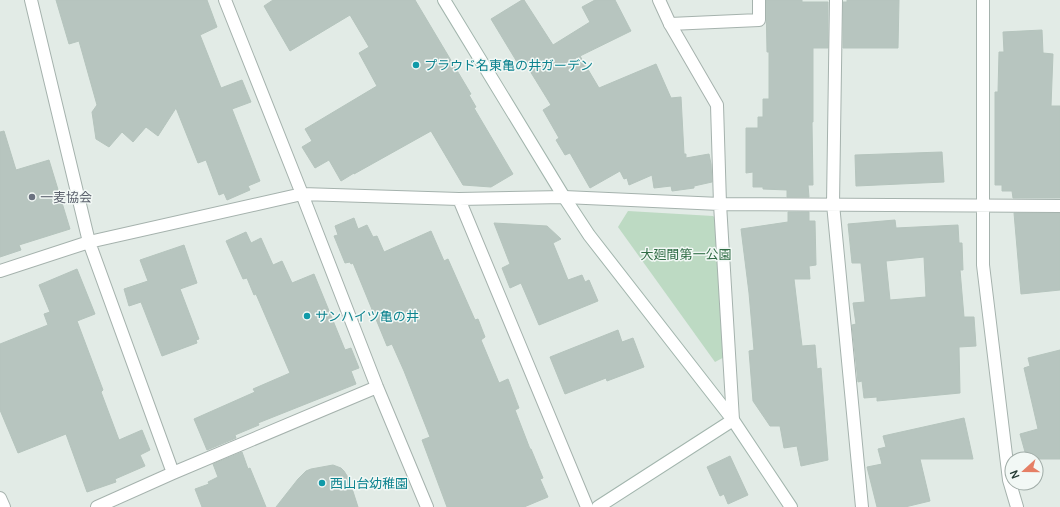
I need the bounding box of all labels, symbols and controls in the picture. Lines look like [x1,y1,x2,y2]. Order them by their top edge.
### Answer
place label: プラウド名東亀の井ガーデン [424,56,593,74]
marker: プラウド名東亀の井ガーデン [411,60,421,70]
place label: 一麦協会 [40,188,92,206]
marker: 一麦協会 [27,192,37,202]
park label: 大廻間第一公園 [640,245,732,263]
place label: サンハイツ亀の井 [315,307,419,325]
marker: サンハイツ亀の井 [302,311,312,321]
north arrow [1004,451,1044,491]
text: N [1006,468,1023,481]
place label: 西山台幼稚園 [330,474,408,492]
marker: 西山台幼稚園 [317,478,327,488]

